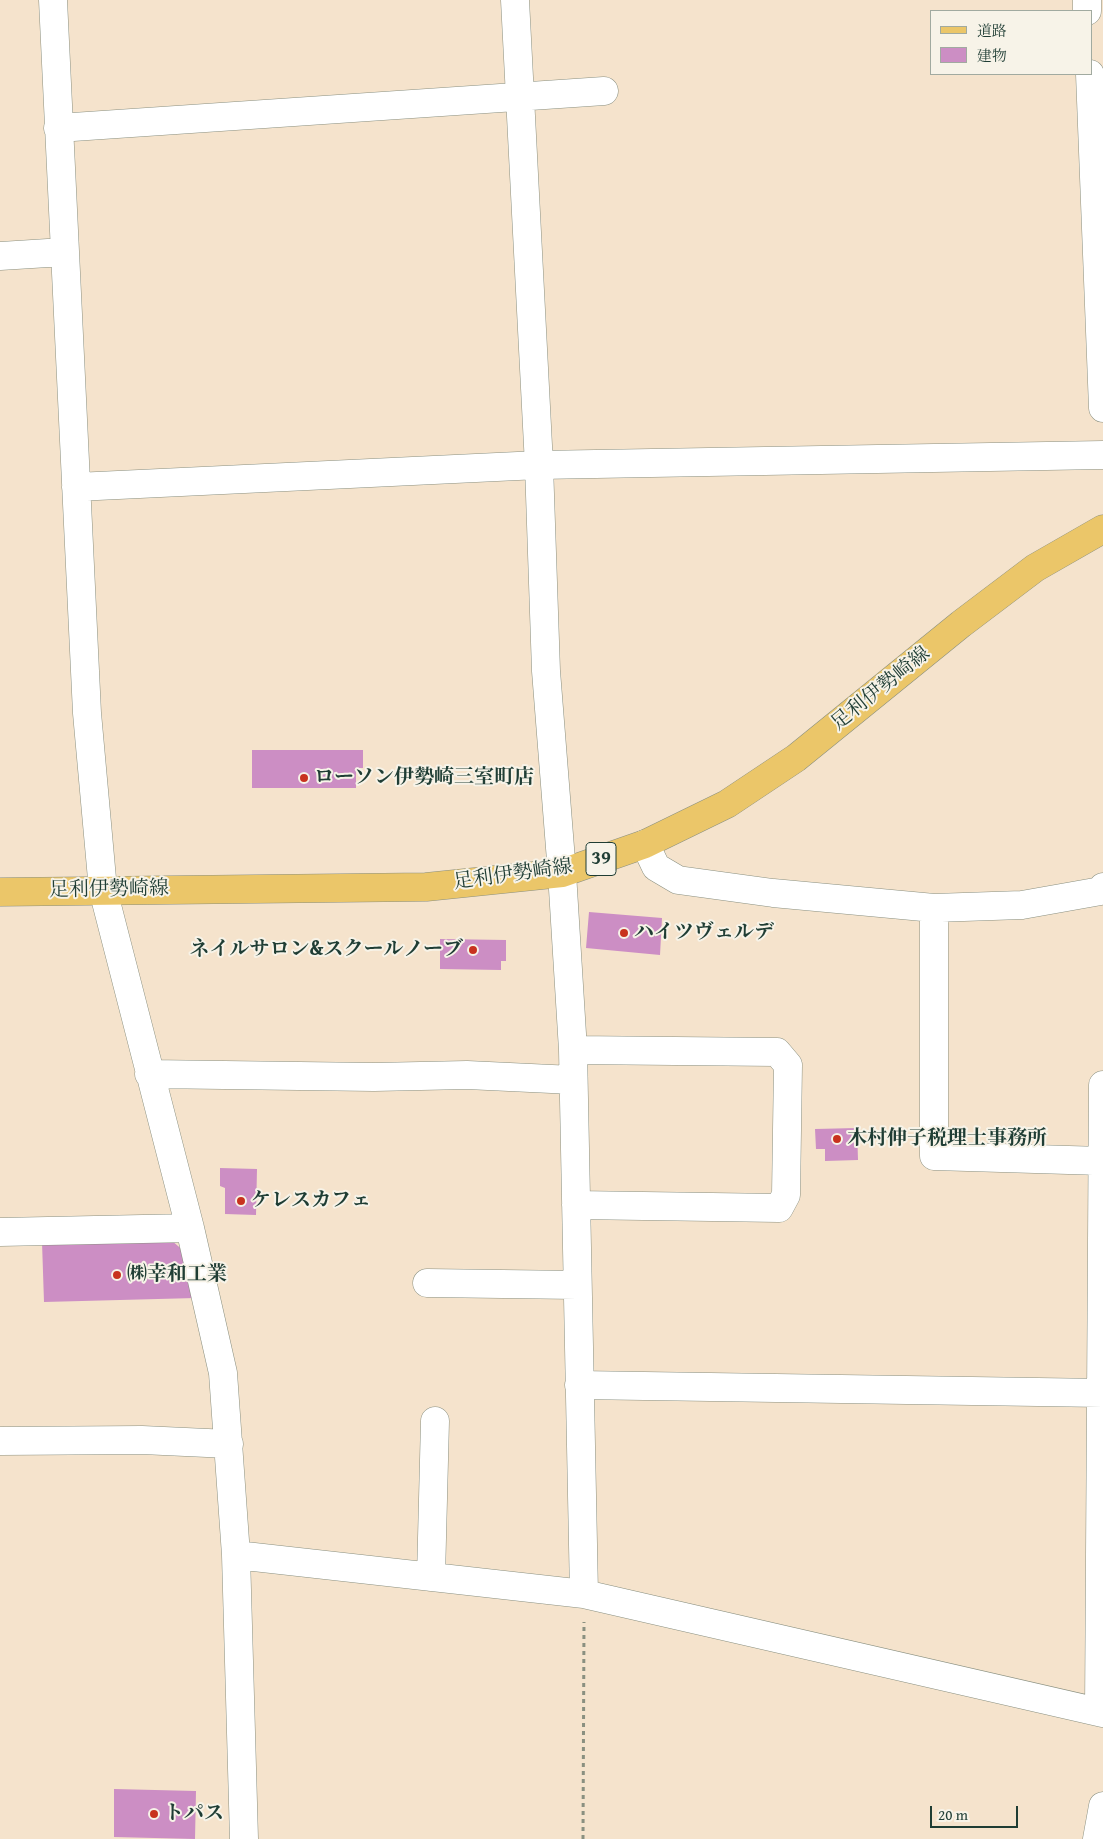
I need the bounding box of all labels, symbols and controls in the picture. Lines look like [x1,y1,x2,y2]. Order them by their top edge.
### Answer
legend [930,10,1093,75]
text: 道路 [977,20,1007,41]
text: 建物 [977,45,1007,66]
street label: 足利伊勢崎線 [827,642,935,736]
place label: ローソン伊勢崎三室町店 [314,766,534,790]
marker: ローソン伊勢崎三室町店 [298,772,310,784]
road number: 39 [586,842,616,876]
street label: 足利伊勢崎線 [452,855,574,895]
street label: 足利伊勢崎線 [49,877,169,903]
place label: ハイツヴェルデ [634,921,774,945]
marker: ハイツヴェルデ [618,927,630,939]
place label: ネイルサロン&スクールノーブ [190,938,463,962]
marker: ネイルサロン&スクールノーブ [467,944,479,956]
place label: 木村伸子税理士事務所 [847,1127,1047,1151]
marker: 木村伸子税理士事務所 [831,1133,843,1145]
place label: ケレスカフェ [251,1189,371,1213]
marker: ケレスカフェ [235,1195,247,1207]
place label: ㈱幸和工業 [127,1263,227,1287]
marker: ㈱幸和工業 [111,1269,123,1281]
scale bar [933,1796,1020,1828]
place label: トパス [164,1802,224,1826]
text: 20 m [938,1804,968,1825]
marker: トパス [148,1808,160,1820]

